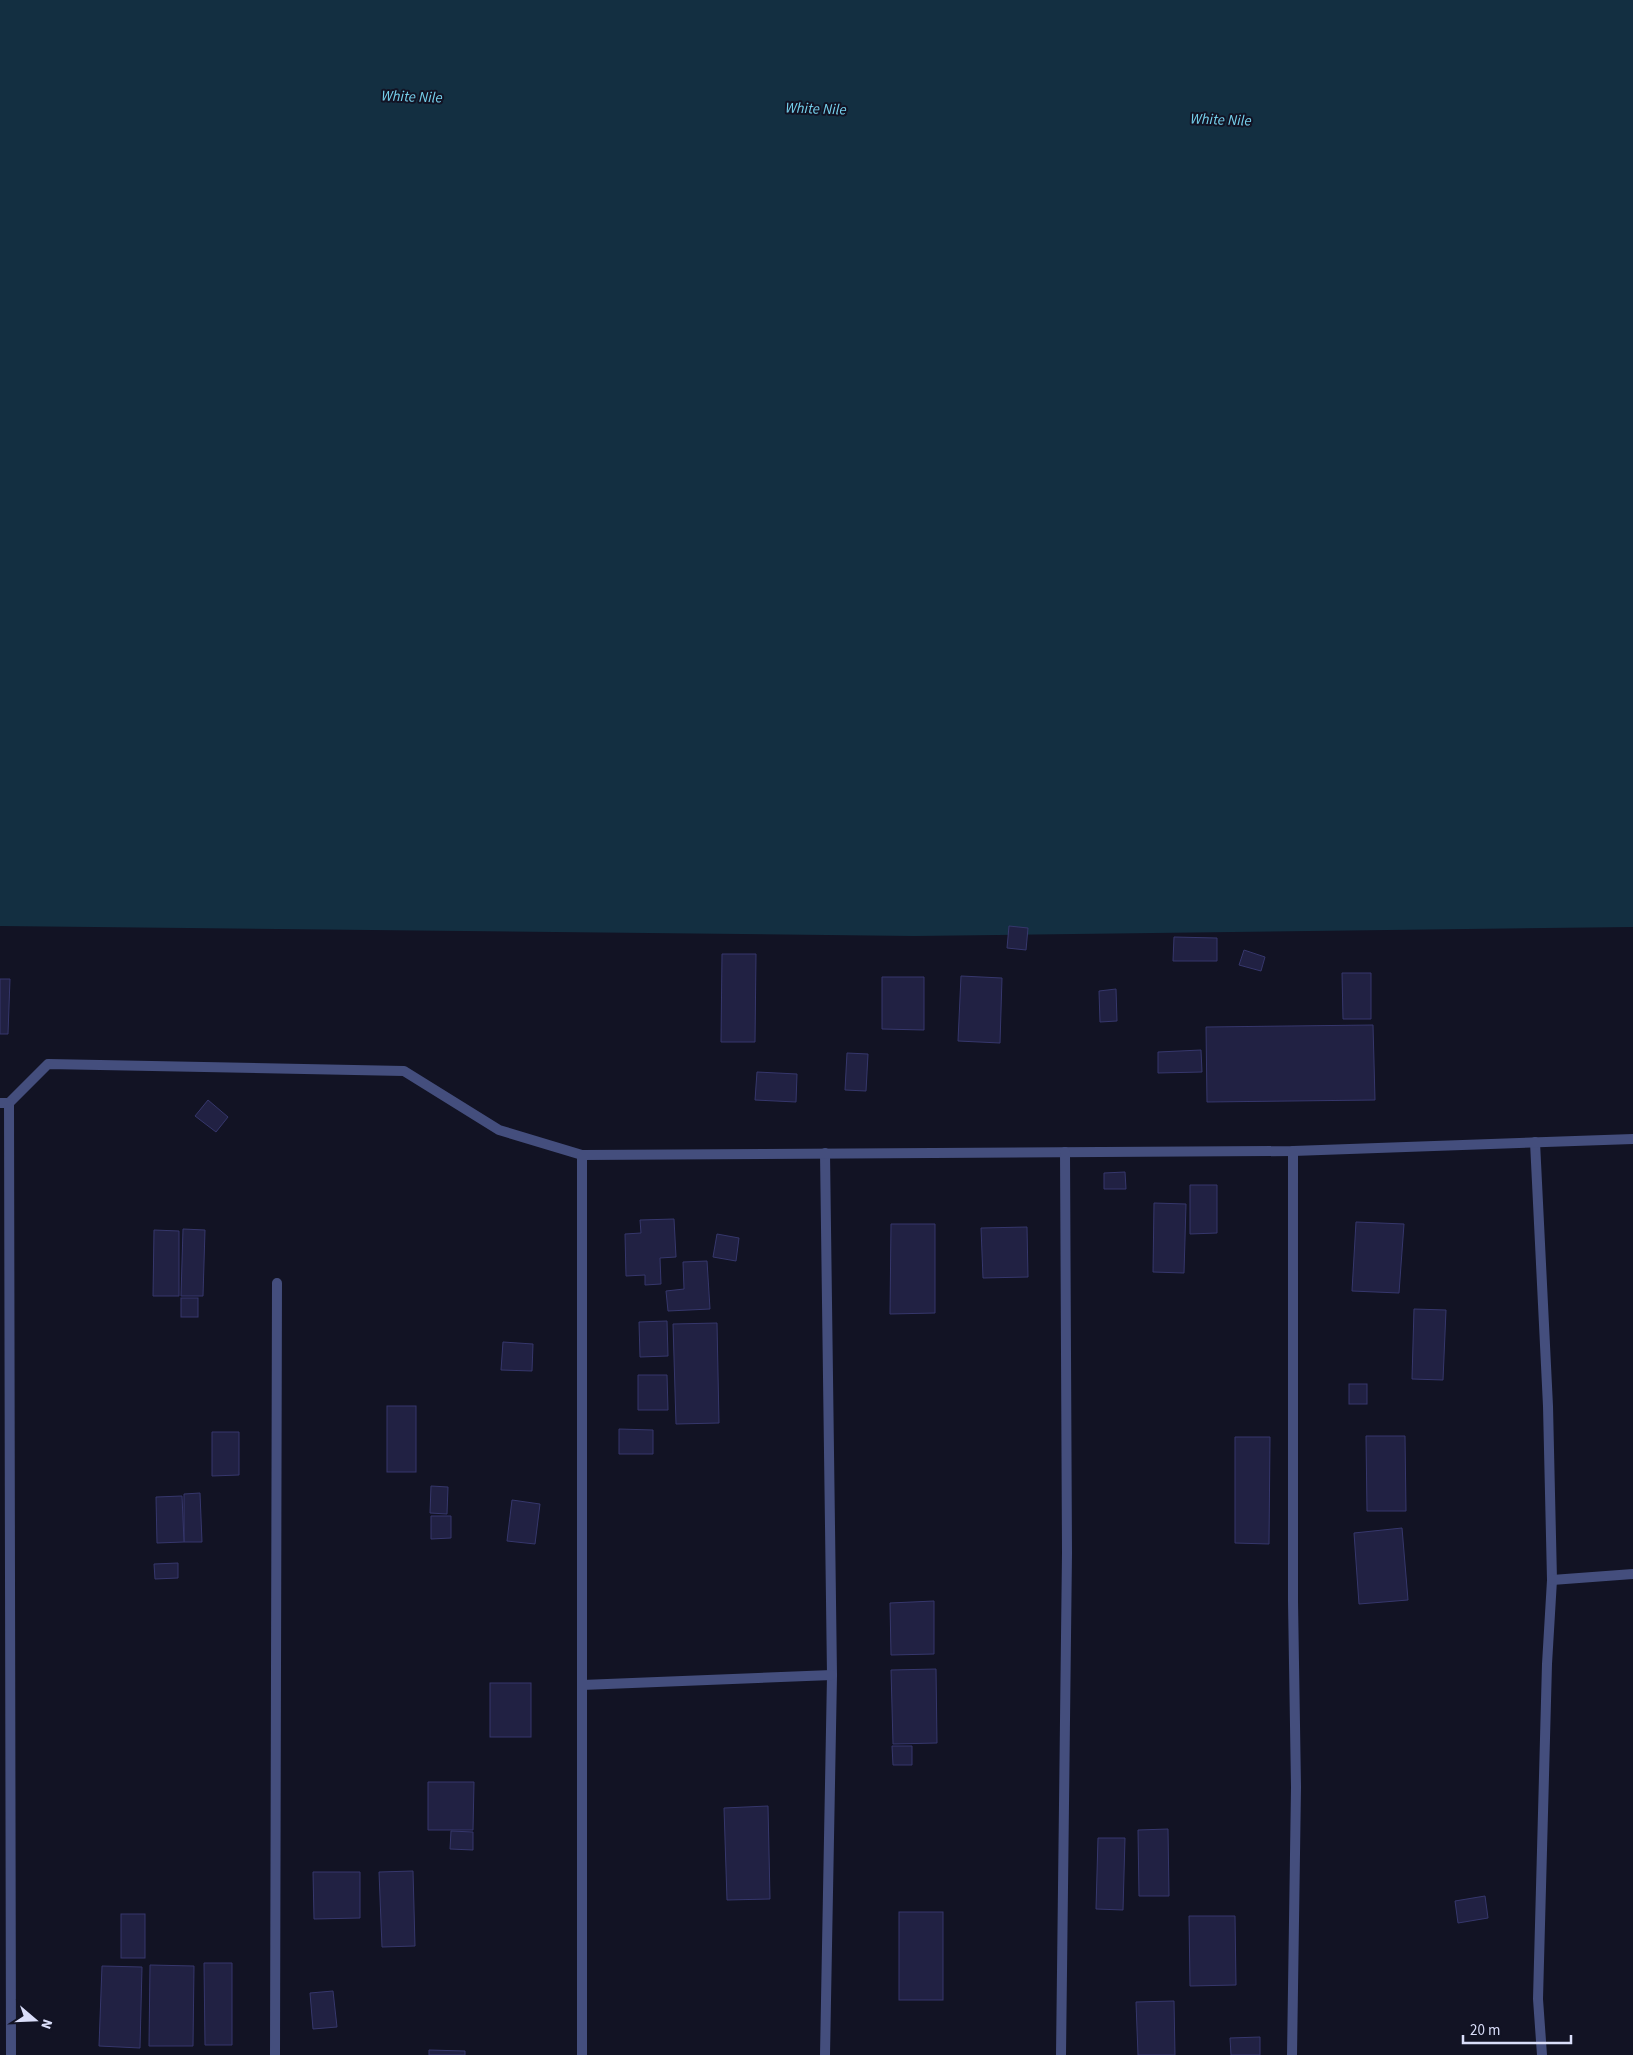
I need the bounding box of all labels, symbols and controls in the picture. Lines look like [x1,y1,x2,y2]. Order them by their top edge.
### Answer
water label: White Nile [381,85,443,109]
water label: White Nile [785,97,847,121]
water label: White Nile [1190,108,1252,132]
north arrow [10,1995,60,2045]
scale bar [1463,2012,1570,2044]
text: N [35,2016,57,2032]
text: 20 m [1470,2020,1500,2041]

